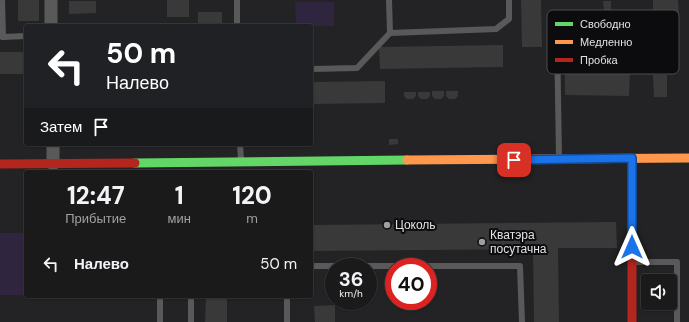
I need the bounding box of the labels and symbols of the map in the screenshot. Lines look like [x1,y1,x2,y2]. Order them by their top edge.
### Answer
legend [547,10,679,74]
text: Свободно [580,17,631,31]
text: Медленно [580,35,632,49]
text: Пробка [580,53,618,67]
pin [497,143,531,177]
place label: Цоколь [395,217,436,233]
marker: Цоколь [382,220,392,230]
position arrow [611,226,653,268]
place label: Кватэра посутачна [490,227,547,257]
marker: Кватэра посутачна [477,237,487,247]
speed limit sign: 40 [385,258,437,310]

